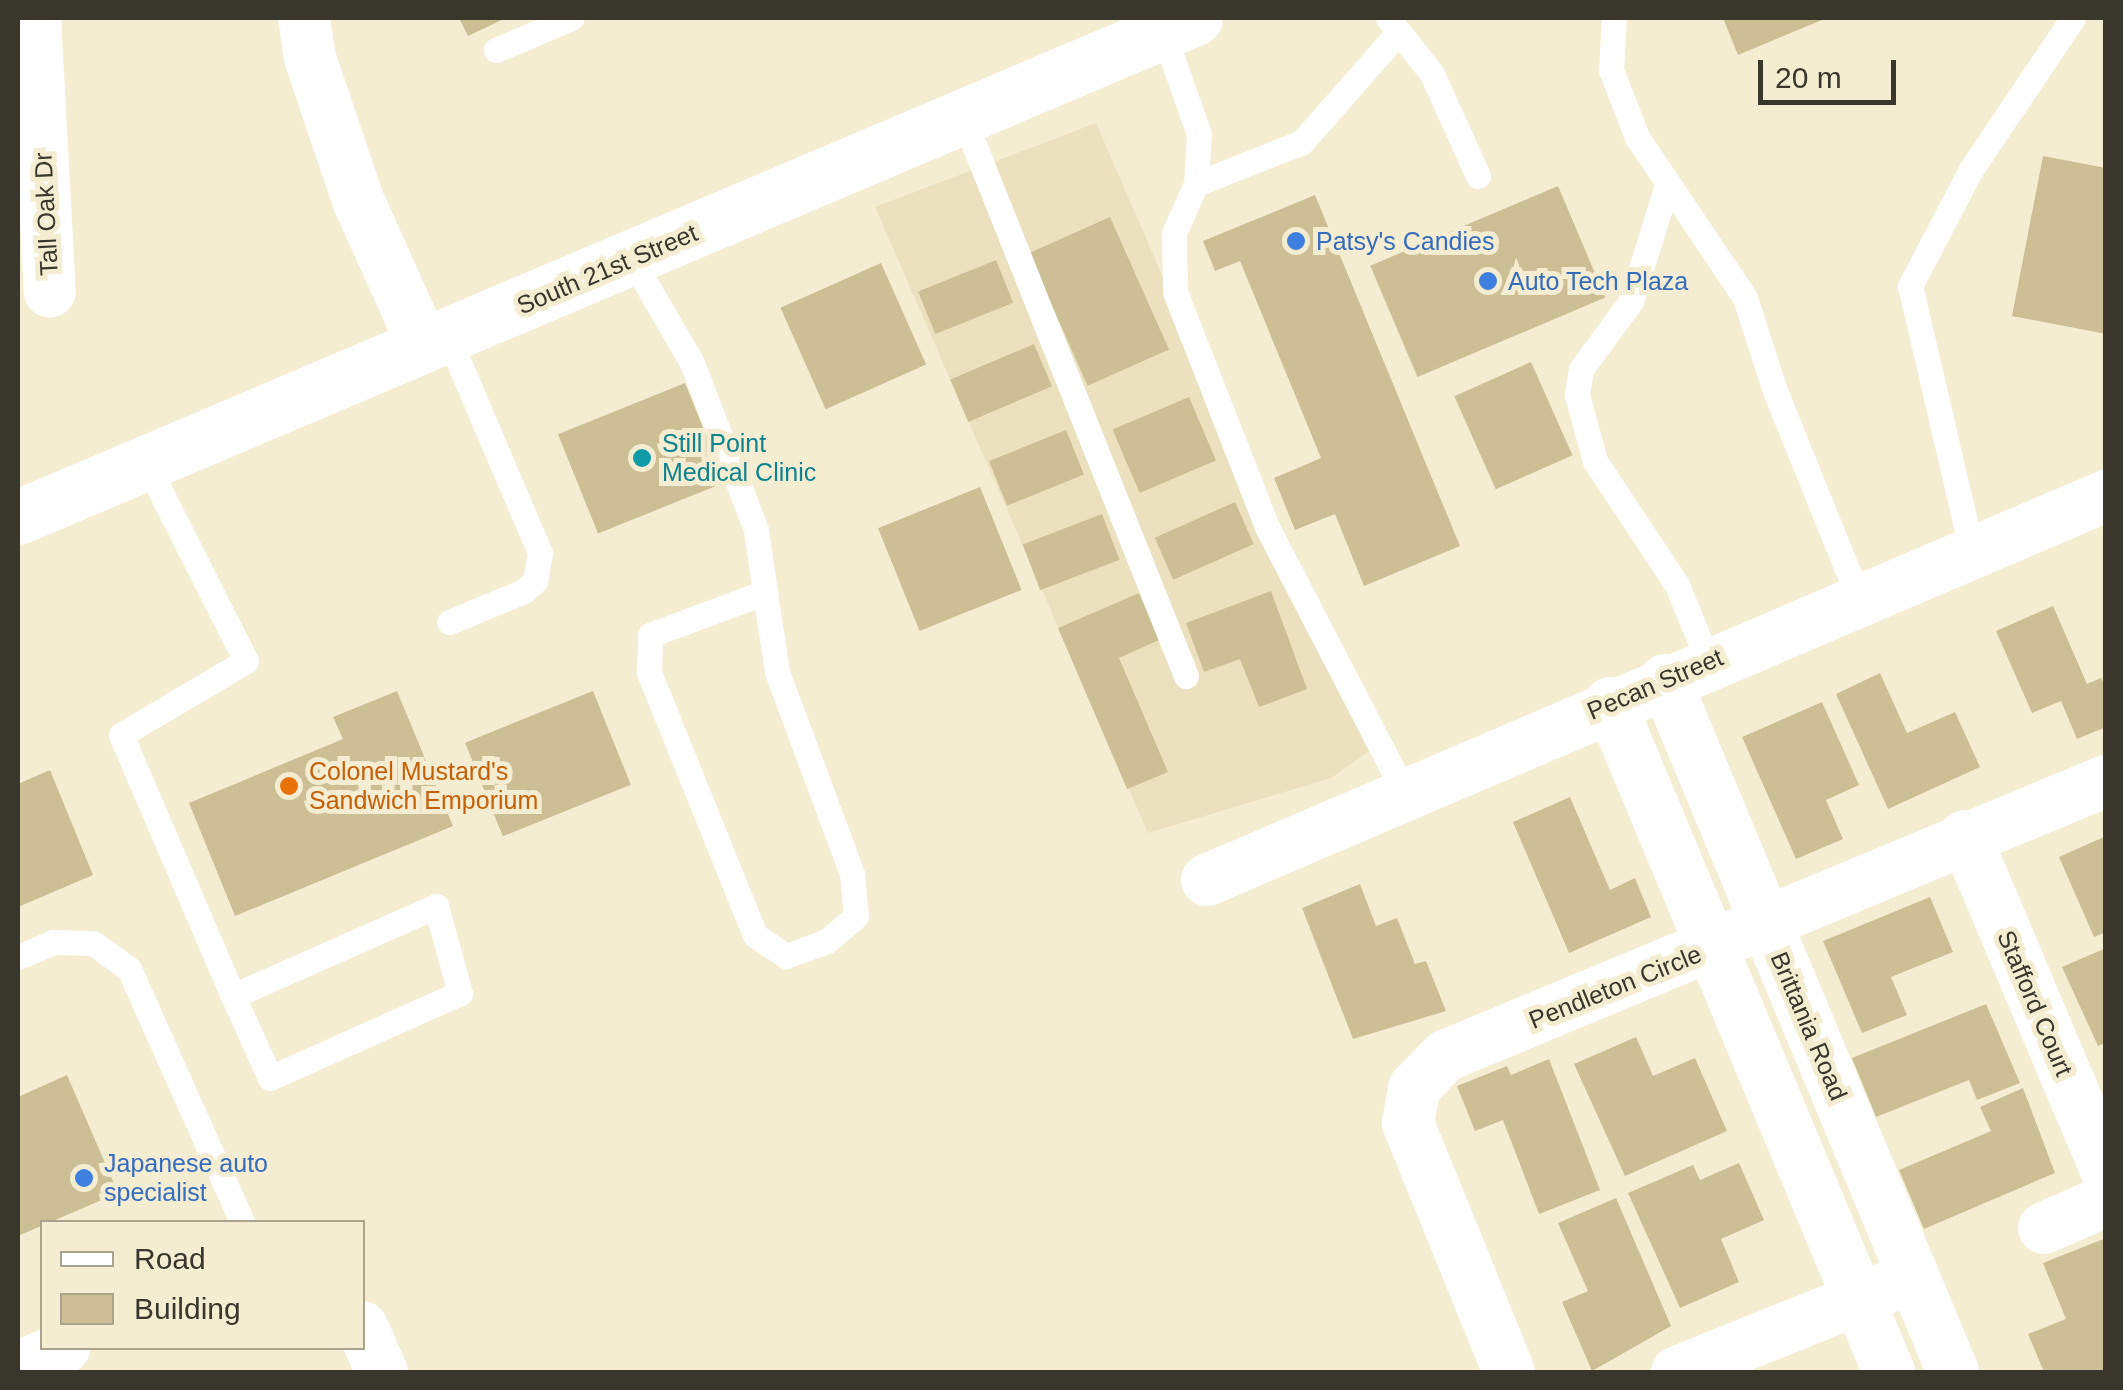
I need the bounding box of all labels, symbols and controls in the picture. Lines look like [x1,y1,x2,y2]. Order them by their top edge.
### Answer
scale bar [1763,40,1900,102]
text: 20 m [1775,61,1842,94]
street label: Tall Oak Dr [28,151,64,277]
street label: South 21st Street [512,217,702,321]
place label: Patsy's Candies [1316,226,1494,256]
marker: Patsy's Candies [1285,230,1307,252]
place label: Auto Tech Plaza [1508,266,1689,296]
marker: Auto Tech Plaza [1477,270,1499,292]
place label: Still Point Medical Clinic [662,429,816,488]
marker: Still Point Medical Clinic [631,447,653,469]
street label: Pecan Street [1583,642,1727,726]
place label: Colonel Mustard's Sandwich Emporium [309,757,538,816]
marker: Colonel Mustard's Sandwich Emporium [278,775,300,797]
street label: Stafford Court [1991,926,2079,1080]
street label: Pendleton Circle [1524,939,1706,1035]
street label: Brittania Road [1764,947,1854,1105]
place label: Japanese auto specialist [104,1149,268,1208]
marker: Japanese auto specialist [73,1167,95,1189]
legend [40,1220,365,1350]
text: Road [134,1242,206,1275]
text: Building [134,1292,241,1325]

